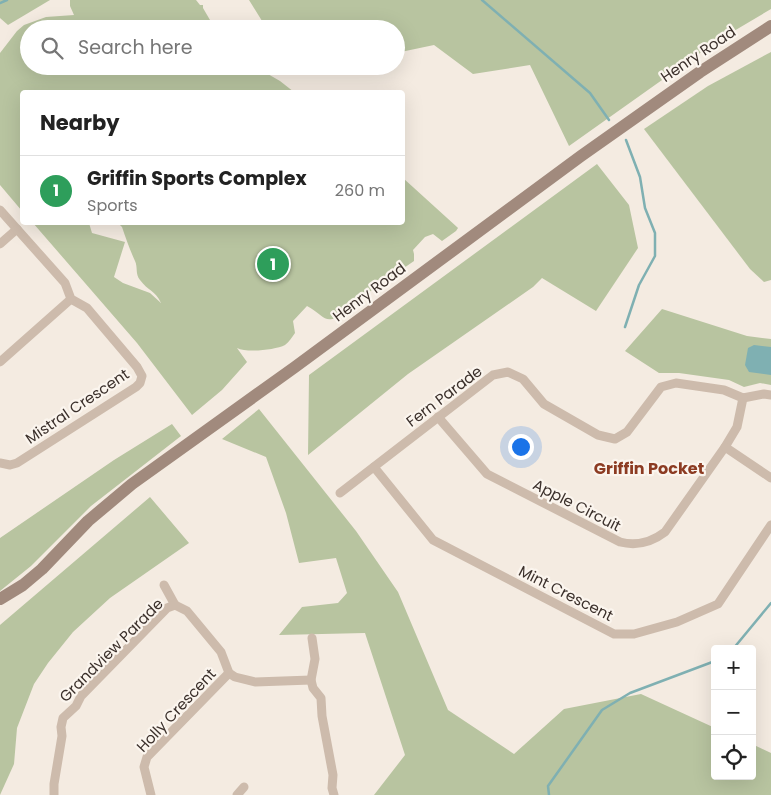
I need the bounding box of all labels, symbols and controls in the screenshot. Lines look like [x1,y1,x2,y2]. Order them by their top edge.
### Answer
search box [20,20,405,75]
street label: Henry Road [656,21,740,87]
icon: search [38,34,66,62]
text: Search here [78,34,192,61]
text: Nearby [40,108,120,137]
text: Griffin Sports Complex [87,165,307,192]
text: 1 [53,179,59,202]
text: 260 m [335,179,385,202]
text: Sports [87,194,138,217]
pin: 1 [257,245,289,283]
street label: Henry Road [328,258,410,326]
street label: Fern Parade [402,361,486,431]
street label: Mistral Crescent [21,363,133,449]
your location [508,434,534,460]
district label: Griffin Pocket [594,457,704,480]
street label: Apple Circuit [529,474,625,536]
street label: Mint Crescent [515,560,617,626]
street label: Grandview Parade [54,593,168,707]
map controls [711,645,756,780]
button: + [711,645,756,690]
street label: Holly Crescent [132,663,220,757]
button: − [711,690,756,735]
button: locate [711,735,756,780]

